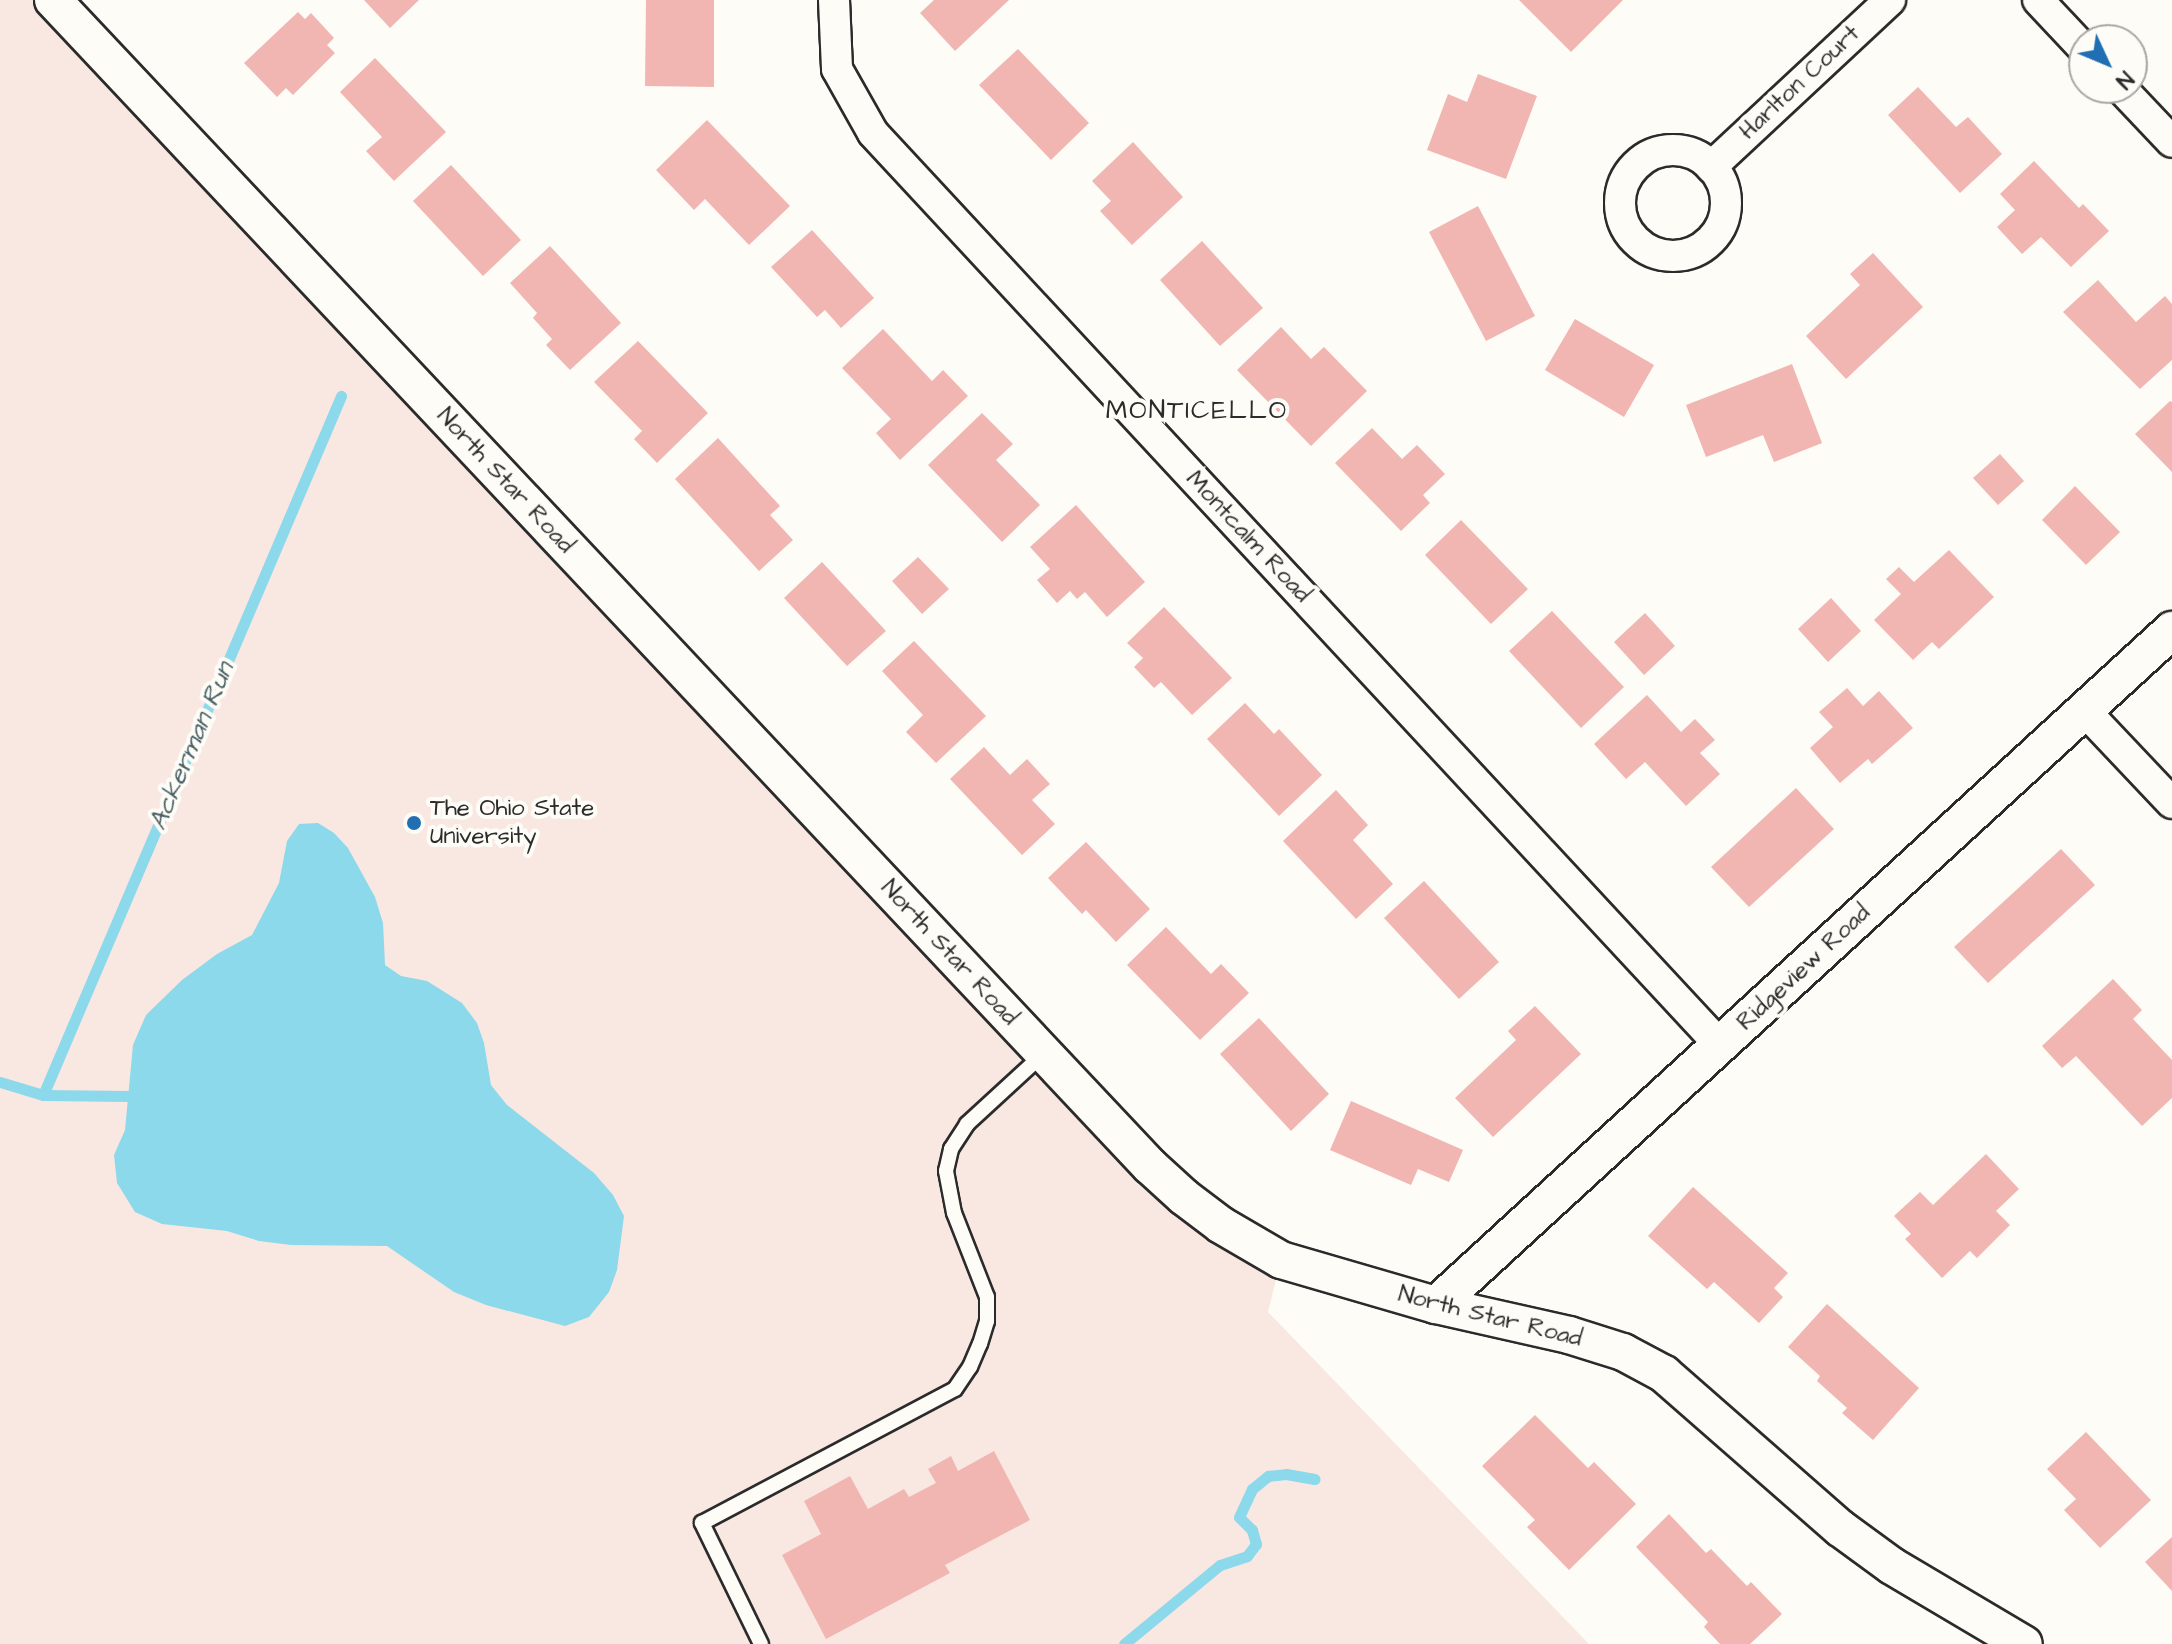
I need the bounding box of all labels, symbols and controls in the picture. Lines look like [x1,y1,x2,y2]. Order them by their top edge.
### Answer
street label: Harlton Court [1734,20,1866,146]
north arrow [2068,24,2148,104]
text: N [2108,64,2140,95]
district label: MONTICELLO [1106,395,1288,427]
street label: North Star Road [430,402,580,560]
street label: Montcalm Road [1180,465,1316,609]
water label: Ackerman Run [143,657,241,835]
place label: The Ohio State University [430,795,594,851]
marker: The Ohio State University [405,814,423,832]
street label: North Star Road [874,874,1024,1032]
street label: Ridgeview Road [1731,899,1877,1037]
street label: North Star Road [1395,1280,1585,1354]

